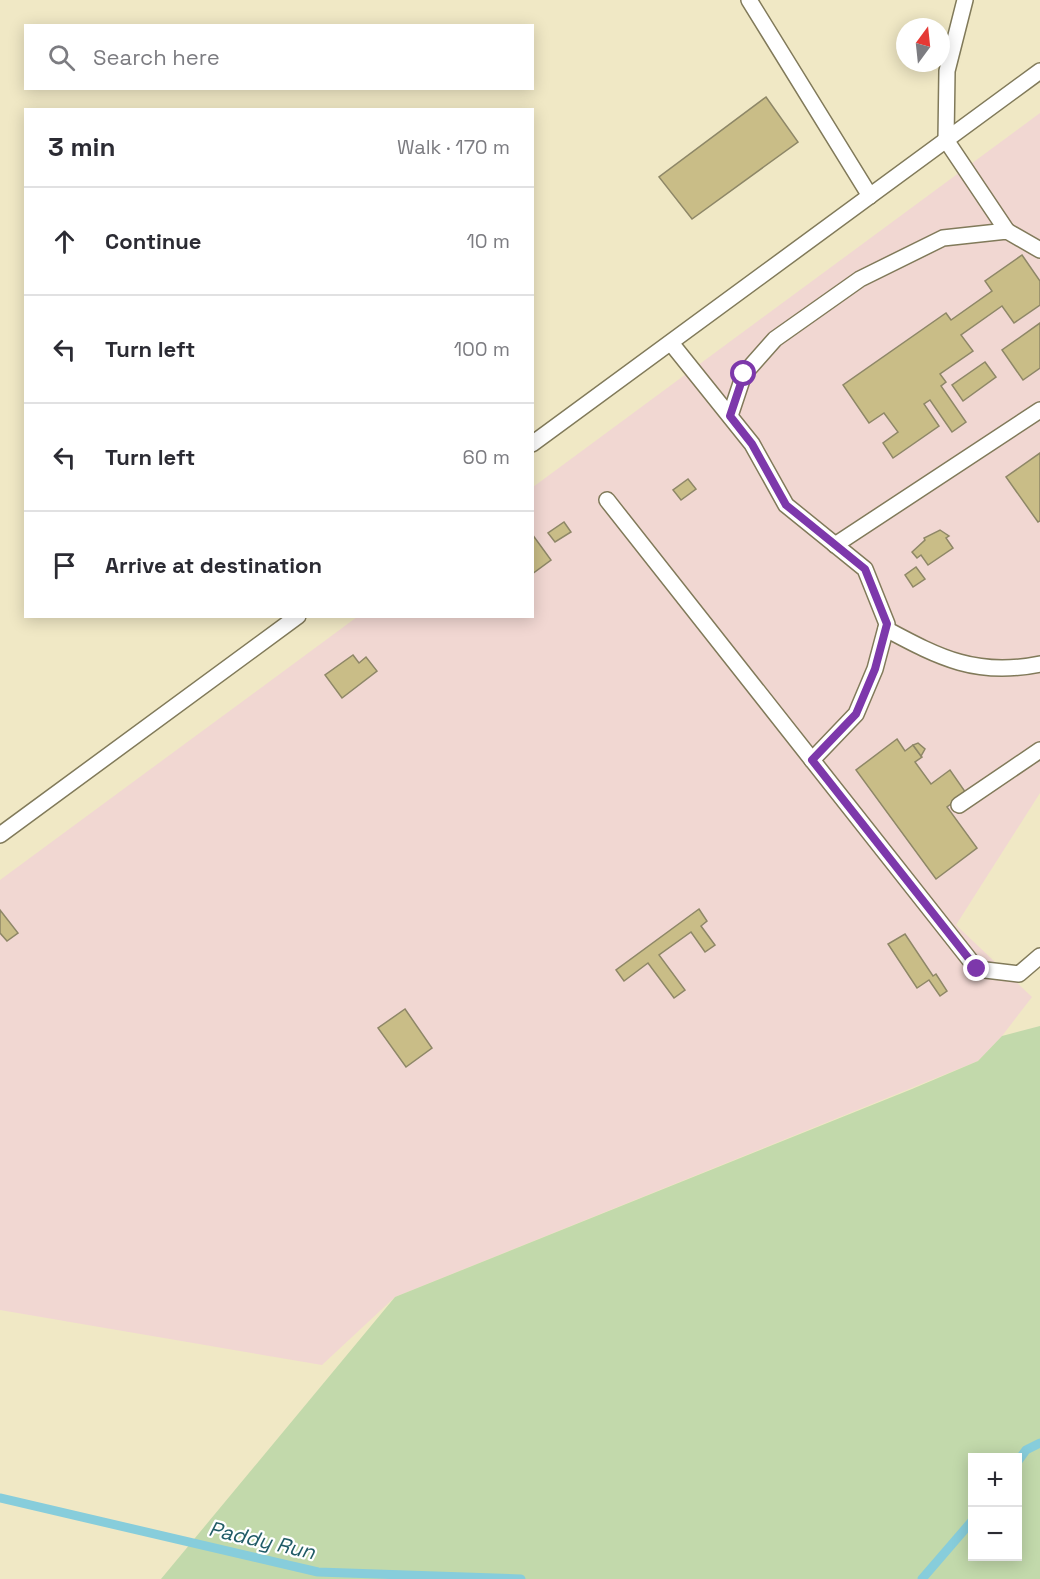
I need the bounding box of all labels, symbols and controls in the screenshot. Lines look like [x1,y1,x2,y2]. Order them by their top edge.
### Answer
north arrow [896,18,950,72]
search box [24,24,534,90]
icon: search [45,41,78,74]
text: Search here [93,43,220,71]
text: 3 min [48,130,116,164]
text: Walk · 170 m [397,134,510,160]
icon: ahead [48,225,81,258]
text: Continue [105,227,201,255]
text: 10 m [466,228,510,254]
icon: left [48,333,81,366]
text: Turn left [105,335,195,363]
text: 100 m [454,336,510,362]
route start [730,360,756,386]
icon: left [48,441,81,474]
text: Turn left [105,443,195,471]
text: 60 m [463,444,510,470]
icon: arrive [48,549,81,582]
text: Arrive at destination [105,551,322,579]
route end [963,955,989,981]
map controls [968,1453,1022,1561]
button: + [968,1453,1022,1507]
button: − [968,1507,1022,1561]
water label: Paddy Run [206,1515,319,1566]

